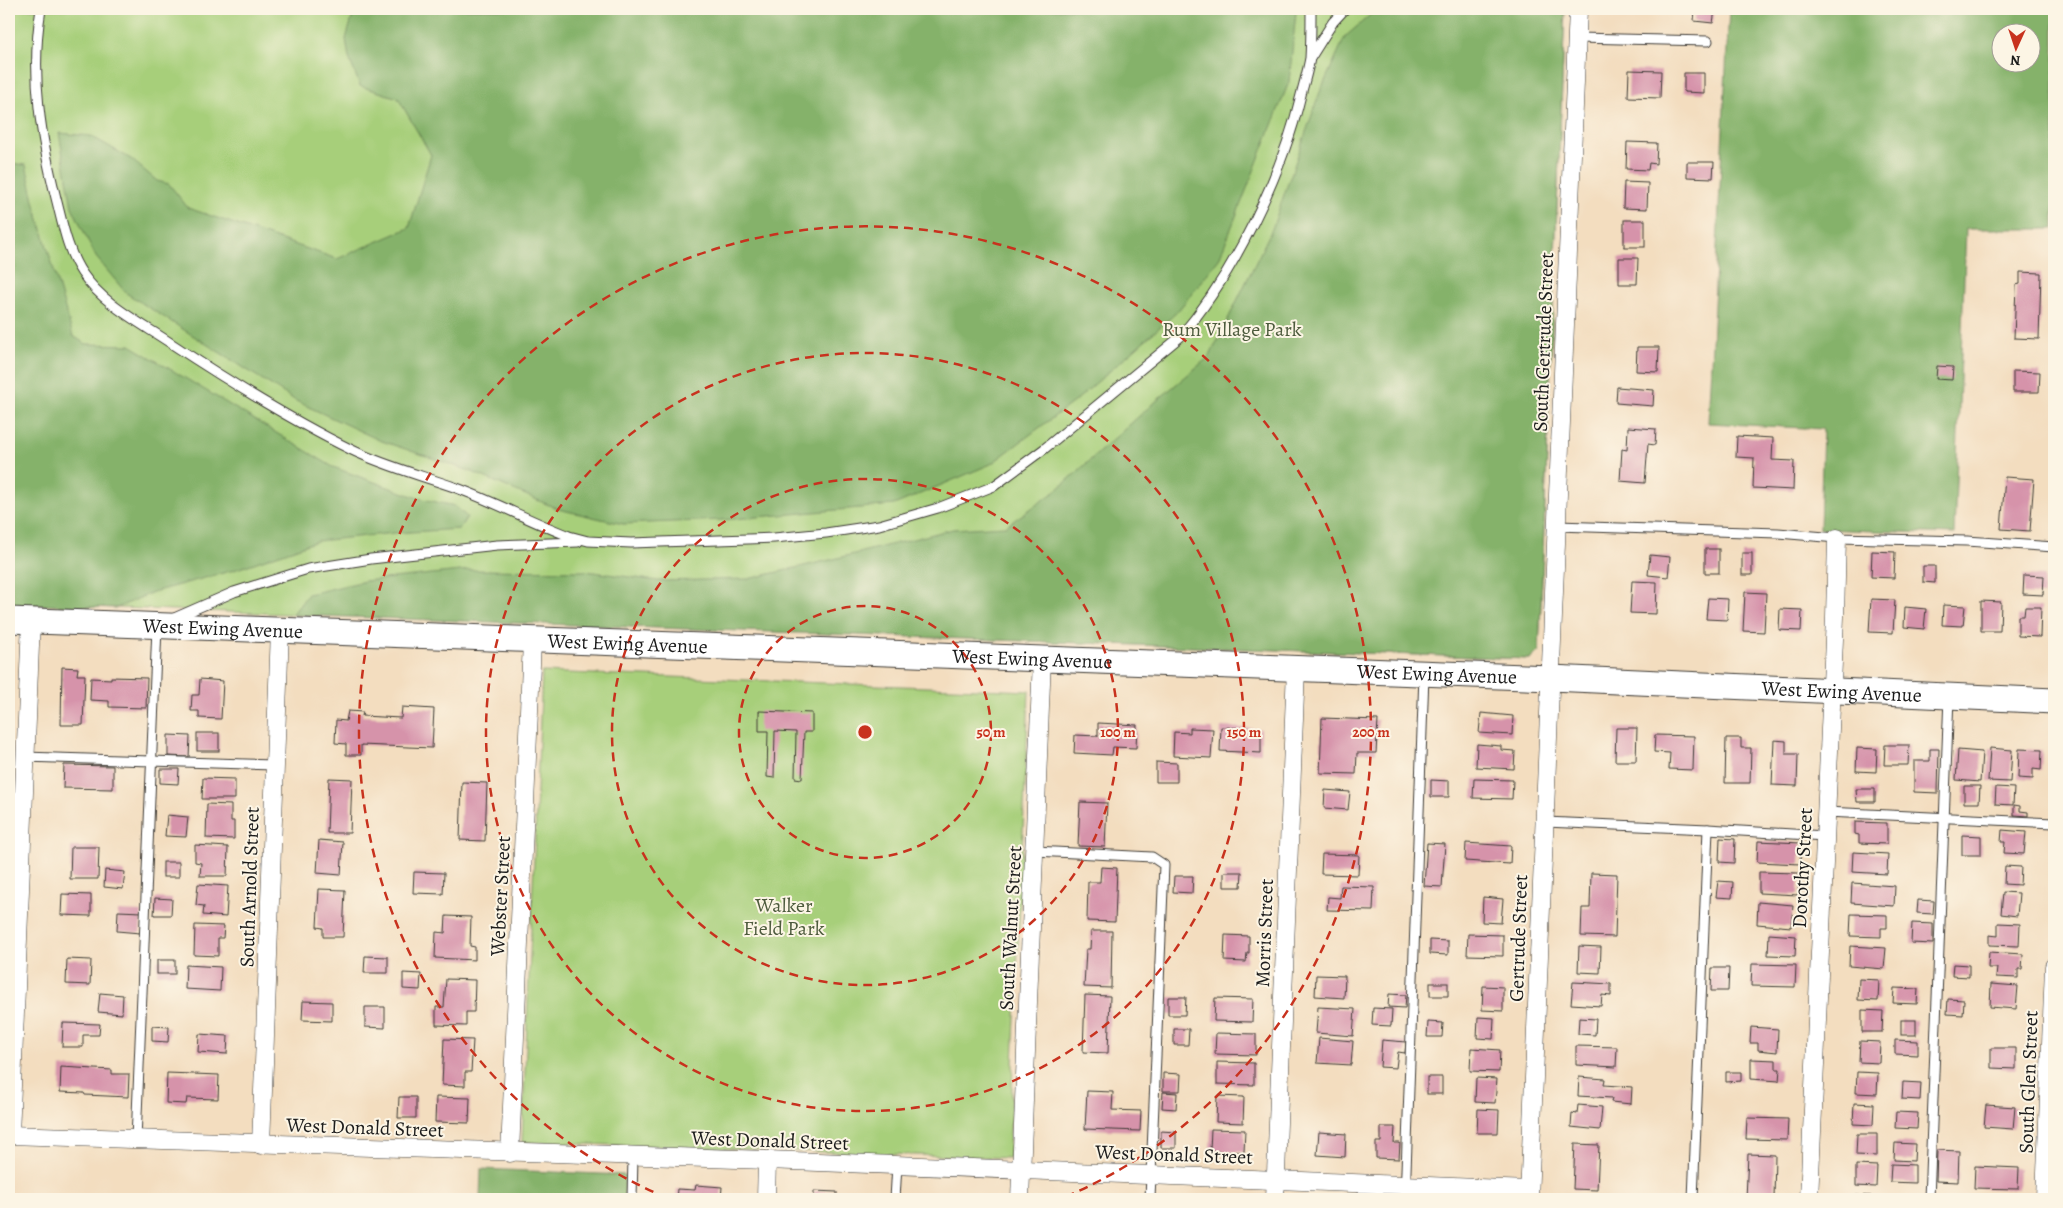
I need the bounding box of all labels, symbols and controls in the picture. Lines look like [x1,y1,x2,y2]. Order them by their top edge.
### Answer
north arrow [1990,22,2040,72]
text: N [2010,51,2021,70]
street label: South Gertrude Street [1527,251,1560,432]
park label: Rum Village Park [1162,316,1302,343]
street label: West Ewing Avenue [141,612,303,645]
street label: West Ewing Avenue [546,627,708,660]
street label: West Ewing Avenue [951,642,1113,675]
street label: West Ewing Avenue [1355,658,1518,691]
street label: West Ewing Avenue [1760,675,1922,709]
text: 50 m [976,722,1006,742]
text: 100 m [1100,722,1136,742]
text: 150 m [1227,722,1262,742]
text: 200 m [1352,722,1390,742]
centre of rings [856,723,874,741]
street label: South Arnold Street [233,806,266,968]
street label: Dorothy Street [1786,807,1819,929]
street label: Webster Street [484,835,517,958]
street label: South Walnut Street [993,845,1028,1011]
street label: Gertrude Street [1503,873,1534,1002]
street label: Morris Street [1249,878,1280,988]
park label: Walker Field Park [743,892,825,942]
street label: South Glen Street [2013,1010,2045,1154]
street label: West Donald Street [285,1111,445,1144]
street label: West Donald Street [690,1124,850,1157]
street label: West Donald Street [1094,1138,1254,1171]

